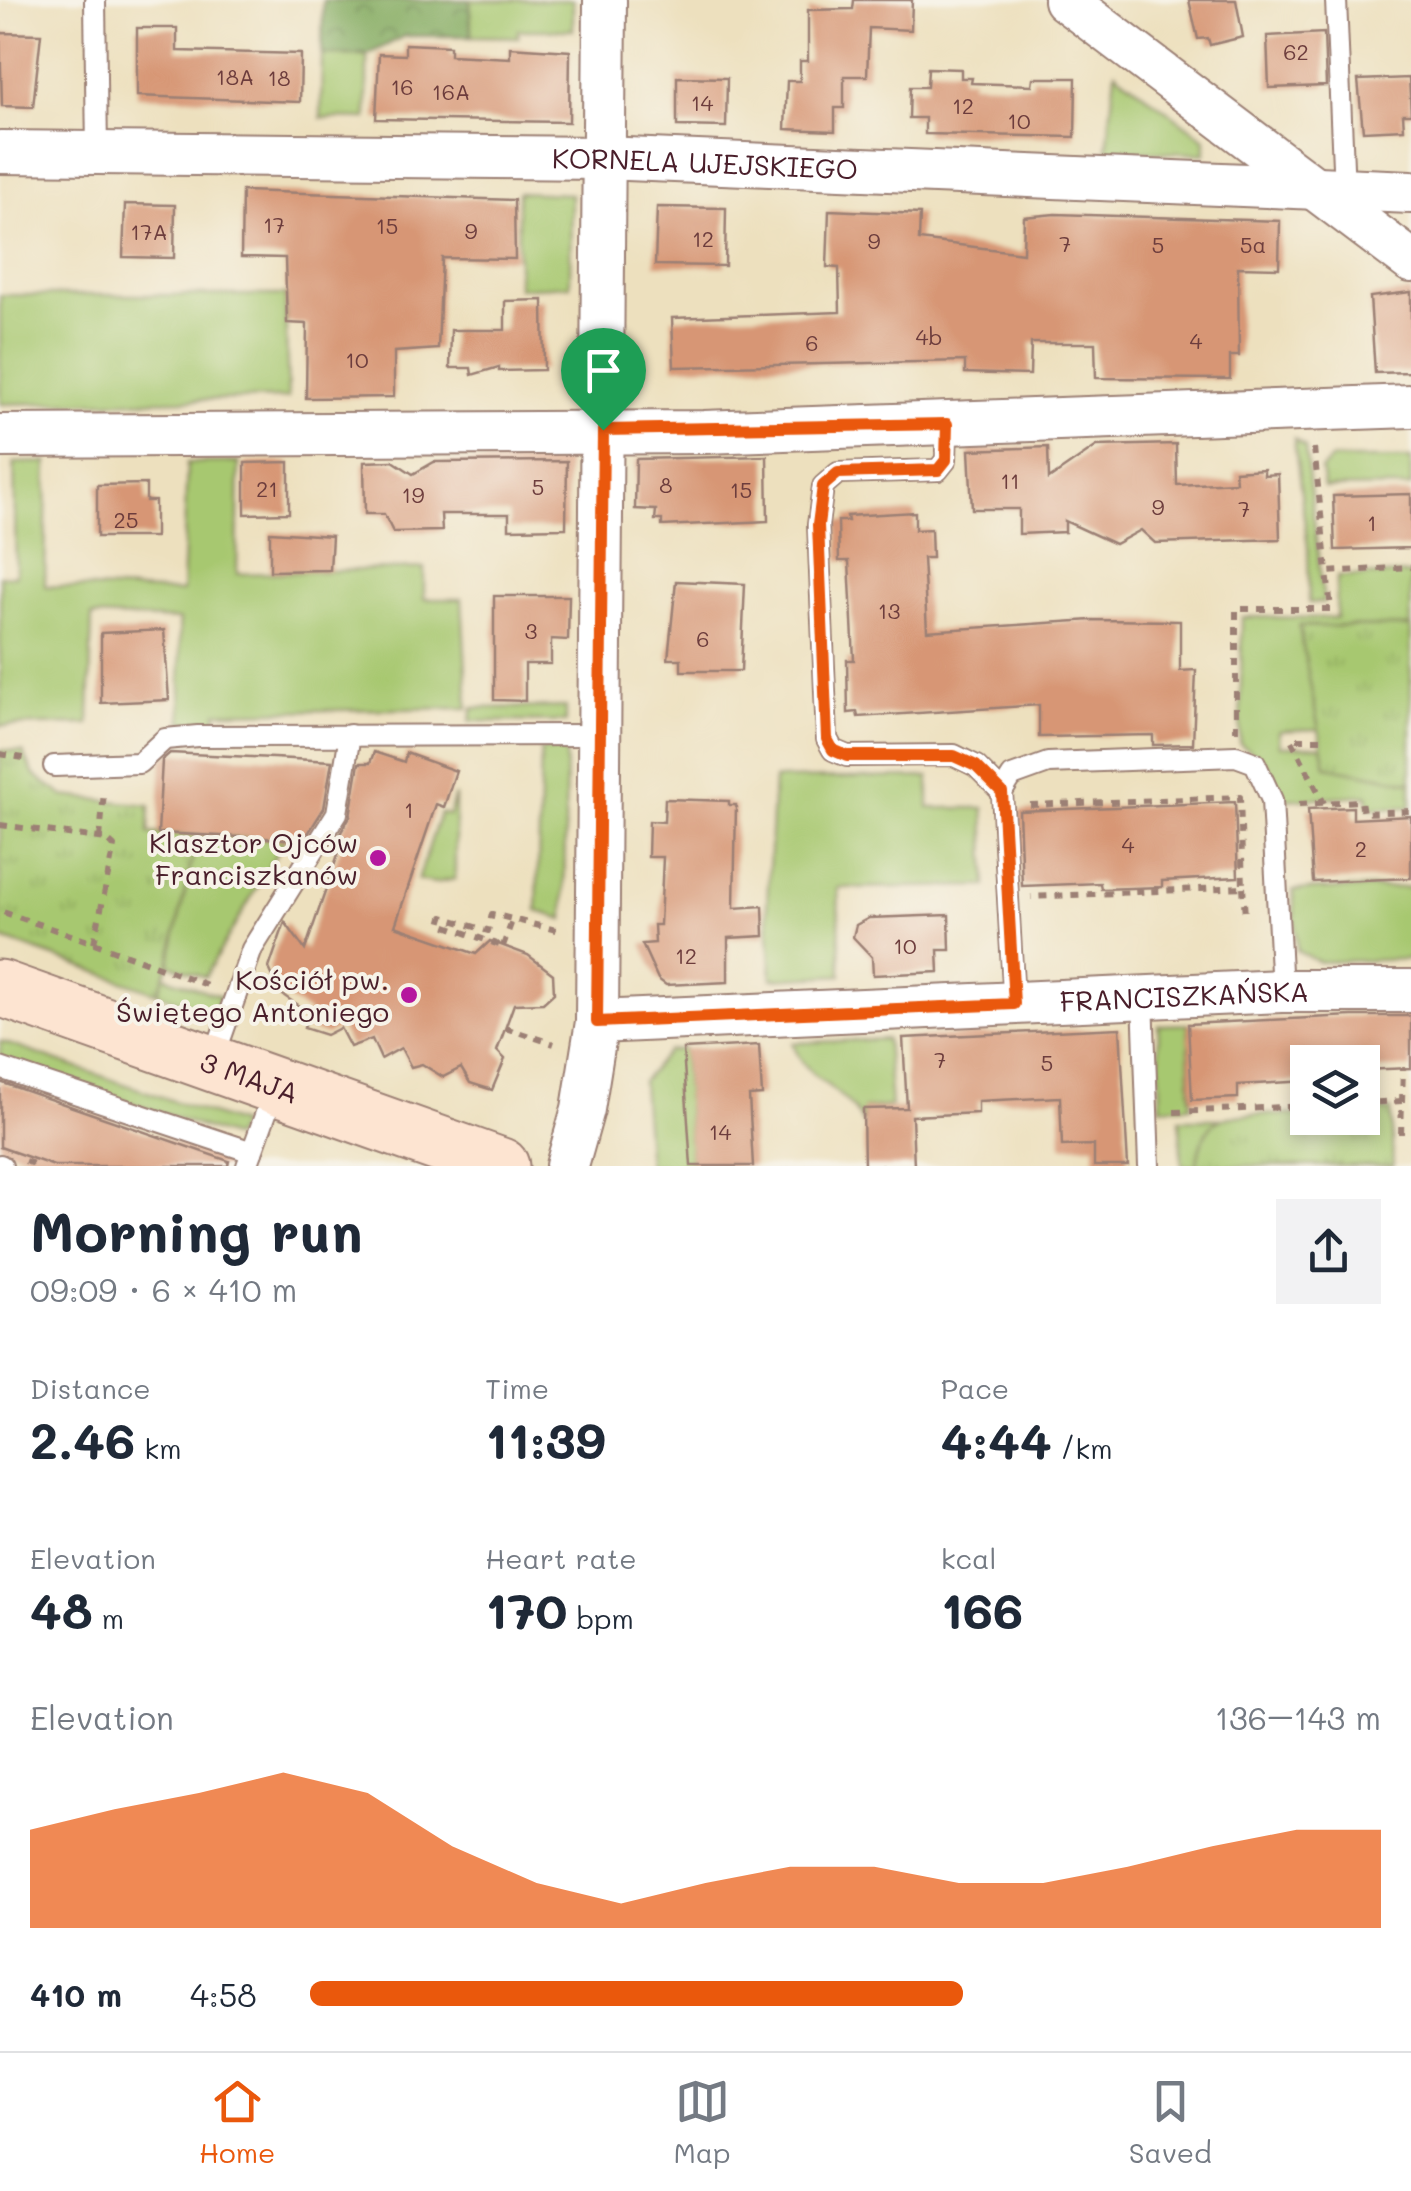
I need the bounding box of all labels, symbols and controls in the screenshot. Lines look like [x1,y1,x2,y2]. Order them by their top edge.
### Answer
house number: 62 [1283,37,1309,66]
house number: 18A [216,62,254,91]
house number: 18 [267,63,291,92]
house number: 16 [390,72,414,101]
house number: 16A [432,77,470,106]
house number: 14 [691,88,713,117]
house number: 12 [952,91,974,120]
house number: 10 [1007,106,1031,135]
street label: KORNELA UJEJSKIEGO [552,139,859,187]
house number: 17 [263,210,285,239]
house number: 15 [376,211,398,240]
house number: 9 [464,216,478,245]
house number: 17A [130,217,168,246]
house number: 12 [692,224,714,253]
house number: 9 [867,226,881,255]
house number: 7 [1059,229,1071,258]
house number: 5 [1152,230,1164,259]
house number: 5a [1240,230,1266,259]
house number: 4b [916,322,942,351]
house number: 4 [1190,326,1203,355]
pin [561,328,646,431]
house number: 6 [805,328,819,357]
icon: arrive [576,343,631,398]
house number: 10 [345,345,369,374]
house number: 11 [1000,466,1020,495]
house number: 8 [659,470,673,499]
house number: 5 [532,472,544,501]
house number: 21 [256,474,278,503]
house number: 15 [730,475,752,504]
house number: 19 [402,480,424,509]
house number: 9 [1151,492,1165,521]
house number: 7 [1238,494,1250,523]
house number: 25 [113,505,139,534]
house number: 1 [1367,508,1377,537]
house number: 13 [878,596,900,625]
house number: 3 [525,616,538,645]
house number: 6 [696,624,710,653]
house number: 1 [404,795,414,824]
place label: Klasztor Ojców Franciszkanów [149,824,358,892]
house number: 4 [1122,830,1135,859]
house number: 2 [1355,834,1367,863]
marker: Klasztor Ojców Franciszkanów [367,847,389,869]
house number: 10 [893,931,917,960]
house number: 12 [675,941,697,970]
place label: Kościół pw. Świętego Antoniego [116,961,389,1029]
street label: FRANCISZKAŃSKA [1059,973,1309,1019]
marker: Kościół pw. Świętego Antoniego [398,984,420,1006]
street label: 3 MAJA [196,1043,304,1111]
house number: 7 [934,1045,946,1074]
map controls [1290,1045,1380,1135]
button: layers [1290,1045,1380,1135]
house number: 5 [1041,1048,1053,1077]
house number: 14 [709,1117,731,1146]
text: Morning run [30,1194,363,1266]
button: share [1276,1199,1381,1304]
text: 09:09 · 6 × 410 m [30,1268,297,1310]
text: Distance [30,1370,151,1406]
text: Time [485,1370,549,1406]
text: Pace [941,1370,1009,1406]
text: 2.46 [30,1406,135,1472]
text: 11:39 [485,1406,606,1472]
text: 4:44 [941,1406,1052,1472]
text: km [135,1430,181,1466]
text: /km [1052,1430,1112,1466]
text: Elevation [30,1540,156,1576]
text: Heart rate [485,1540,637,1576]
text: kcal [941,1540,996,1576]
text: 48 [30,1576,93,1642]
text: 170 [485,1576,567,1642]
text: 166 [941,1576,1023,1642]
text: m [93,1600,124,1636]
text: bpm [567,1600,634,1636]
text: Elevation [30,1696,174,1738]
text: 136–143 m [1215,1696,1381,1738]
text: 410 m [30,1973,122,2015]
text: 4:58 [190,1973,257,2015]
tab: Home [199,2074,275,2170]
tab: Map [674,2074,731,2170]
tab: Saved [1129,2074,1212,2170]

